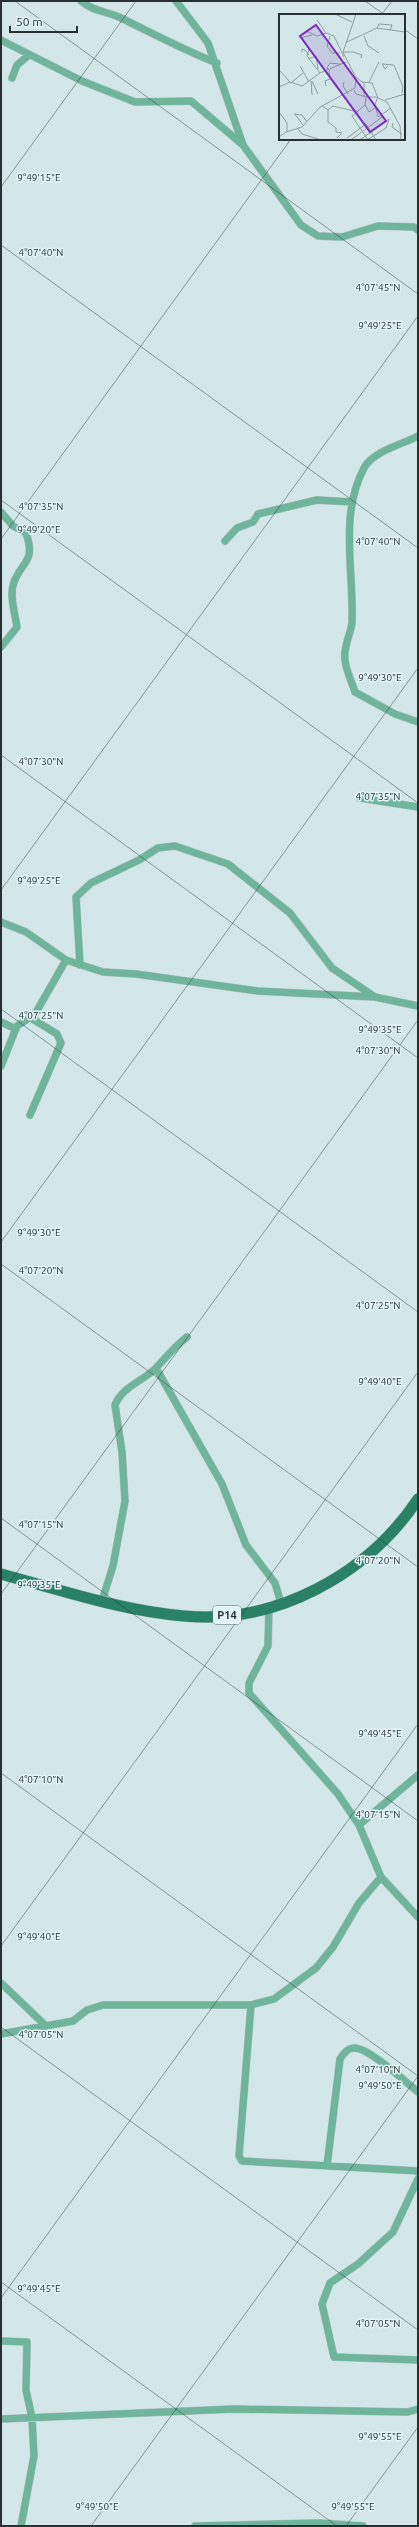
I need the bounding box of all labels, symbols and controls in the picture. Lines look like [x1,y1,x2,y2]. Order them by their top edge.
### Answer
scale bar [10,8,77,34]
inset map [279,14,405,140]
text: 50 m [16,15,43,28]
text: 9°49'15"E [17,172,61,183]
text: 4°07'40"N [19,247,63,258]
text: 4°07'45"N [356,282,400,293]
text: 9°49'25"E [358,320,402,331]
text: 4°07'35"N [19,501,63,512]
text: 9°49'20"E [17,524,61,535]
text: 4°07'40"N [356,536,400,547]
text: 9°49'30"E [358,672,402,683]
text: 4°07'30"N [19,756,63,767]
text: 4°07'35"N [356,791,400,802]
text: 9°49'25"E [17,875,61,886]
text: 4°07'25"N [19,1010,63,1021]
text: 9°49'35"E [358,1024,402,1035]
text: 4°07'30"N [356,1045,400,1056]
text: 9°49'30"E [17,1227,61,1238]
text: 4°07'20"N [19,1265,63,1276]
text: 4°07'25"N [356,1300,400,1311]
text: 9°49'40"E [358,1376,402,1387]
text: 4°07'15"N [19,1519,63,1530]
text: 4°07'20"N [356,1555,400,1566]
text: 9°49'35"E [17,1579,61,1590]
road number: P14 [213,1606,241,1624]
text: 9°49'45"E [358,1728,402,1739]
text: 4°07'10"N [19,1774,63,1785]
text: 4°07'15"N [356,1809,400,1820]
text: 9°49'40"E [17,1931,61,1942]
text: 4°07'05"N [19,2029,63,2040]
text: 4°07'10"N [356,2064,400,2075]
text: 9°49'50"E [358,2080,402,2091]
text: 9°49'45"E [17,2283,61,2294]
text: 4°07'05"N [356,2318,400,2329]
text: 9°49'55"E [358,2431,402,2442]
text: 9°49'50"E [75,2501,119,2512]
text: 9°49'55"E [331,2501,375,2512]

